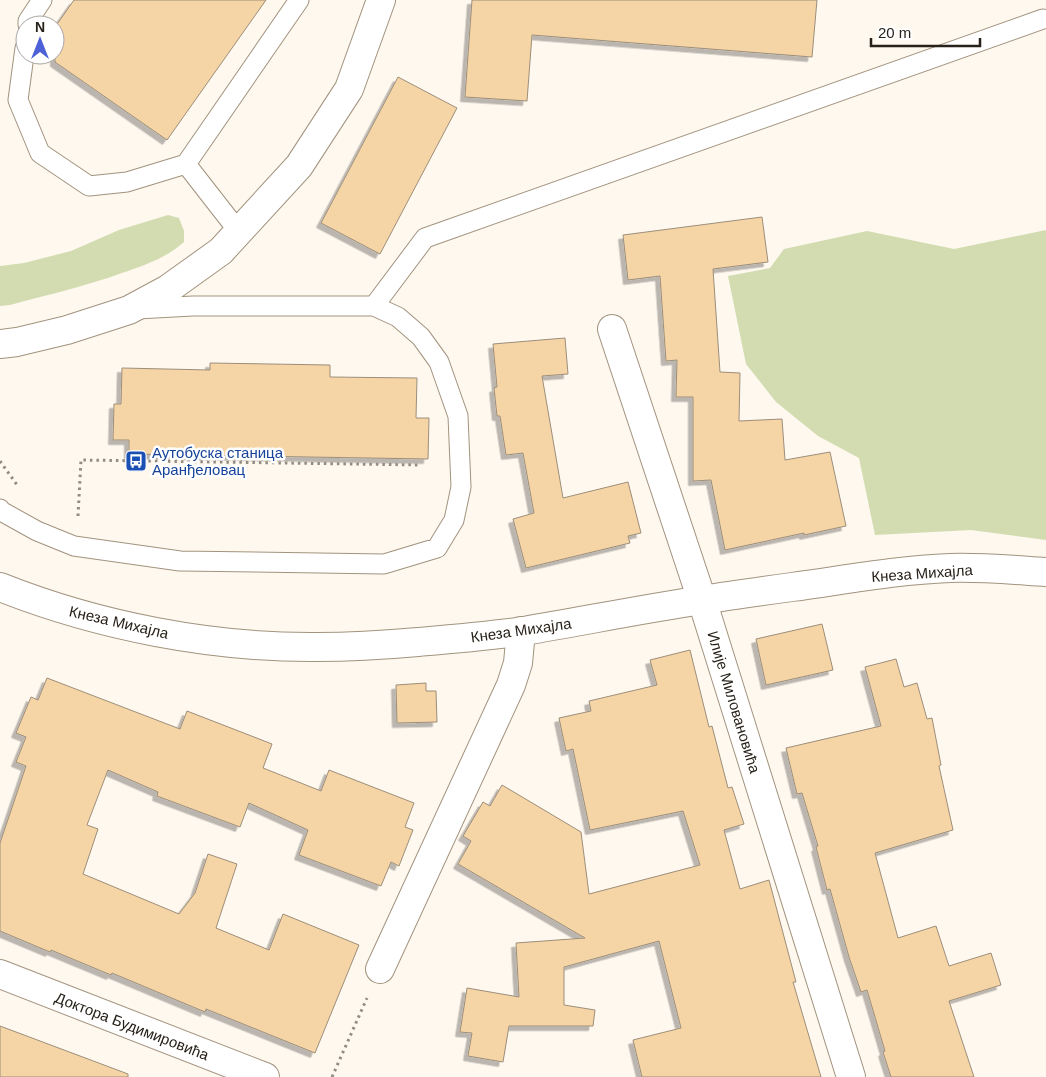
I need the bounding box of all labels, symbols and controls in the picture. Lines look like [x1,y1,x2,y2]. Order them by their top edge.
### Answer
north arrow [15,15,65,65]
scale bar [871,15,980,47]
text: N [35,19,45,35]
text: 20 m [878,24,911,41]
place label: Аутобуска станица Аранђеловац [152,444,284,478]
bus stop icon: Аутобуска станица Аранђеловац [124,449,148,473]
street label: Кнеза Михајла [871,561,974,585]
street label: Кнеза Михајла [68,602,171,642]
street label: Кнеза Михајла [470,614,573,645]
street label: Илије Миловановића [704,629,764,776]
street label: Доктора Будимировића [53,989,212,1063]

